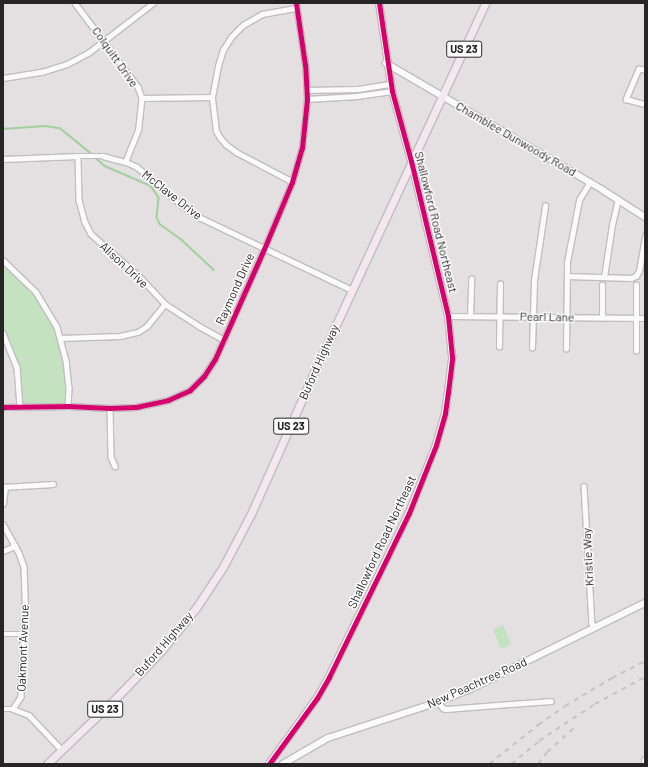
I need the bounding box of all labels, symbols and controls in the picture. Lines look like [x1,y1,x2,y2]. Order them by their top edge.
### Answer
street label: Colquitt Drive [89,24,141,90]
road number: US 23 [446,40,482,58]
street label: Chamblee Dunwoody Road [453,99,579,179]
street label: Shallowford Road Northeast [411,150,461,294]
street label: McClave Drive [139,167,205,223]
street label: Alison Drive [97,239,151,291]
street label: Raymond Drive [213,251,257,327]
street label: Pearl Lane [520,309,574,325]
street label: Buford Highway [296,322,342,402]
road number: US 23 [273,417,309,435]
street label: Shallowford Road Northeast [345,473,419,611]
street label: Kristie Way [579,528,597,586]
street label: Oakmont Avenue [14,604,32,692]
street label: Buford Highway [132,609,196,679]
street label: New Peachtree Road [425,654,529,712]
road number: US 23 [87,700,123,718]

